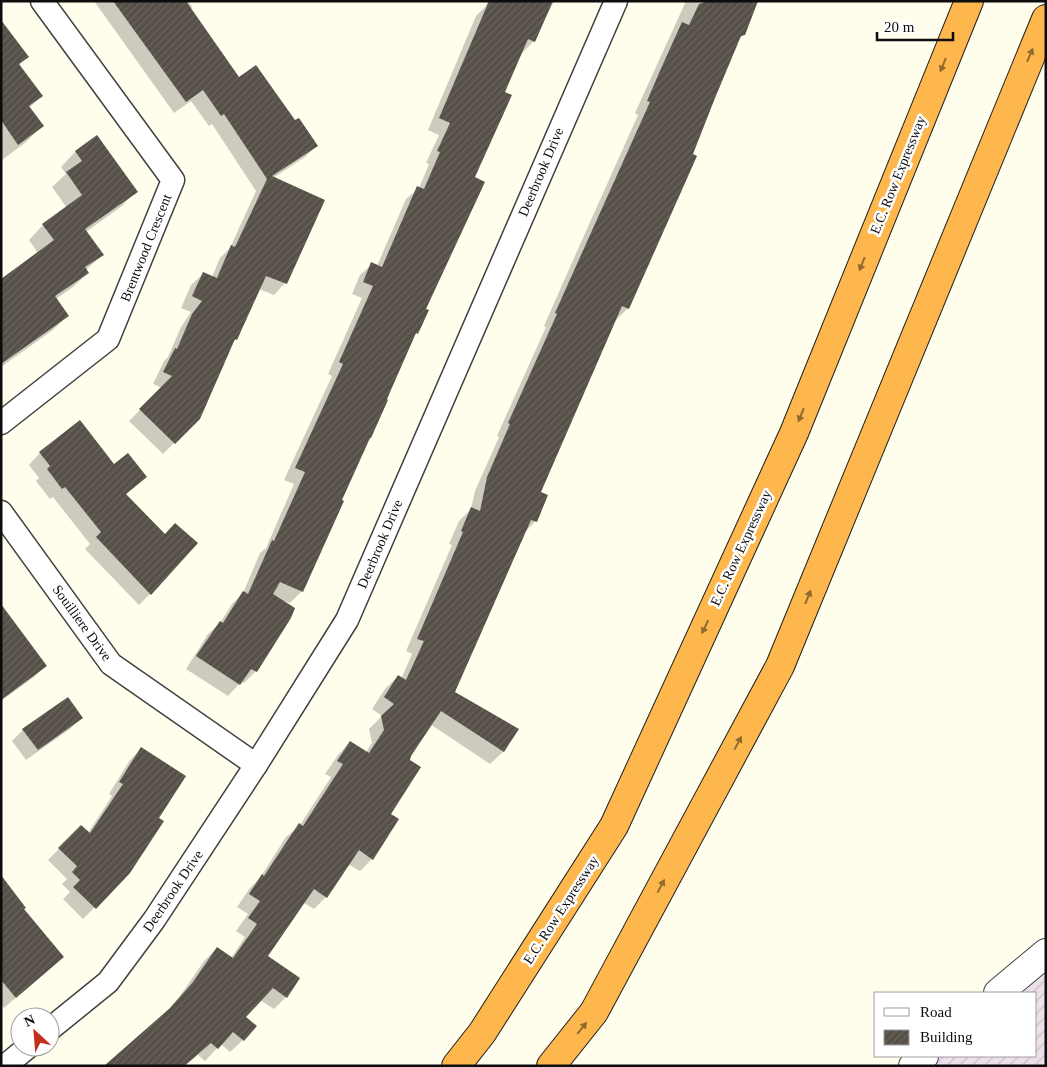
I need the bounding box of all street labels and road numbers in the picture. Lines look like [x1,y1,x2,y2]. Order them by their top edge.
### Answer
street label: E.C. Row Expressway [867,114,929,236]
street label: Deerbrook Drive [515,125,567,219]
street label: Brentwood Crescent [118,192,174,304]
street label: E.C. Row Expressway [708,488,774,608]
street label: Deerbrook Drive [354,497,406,591]
street label: Souilliere Drive [50,582,114,664]
street label: Deerbrook Drive [140,847,206,935]
street label: E.C. Row Expressway [520,853,602,967]

